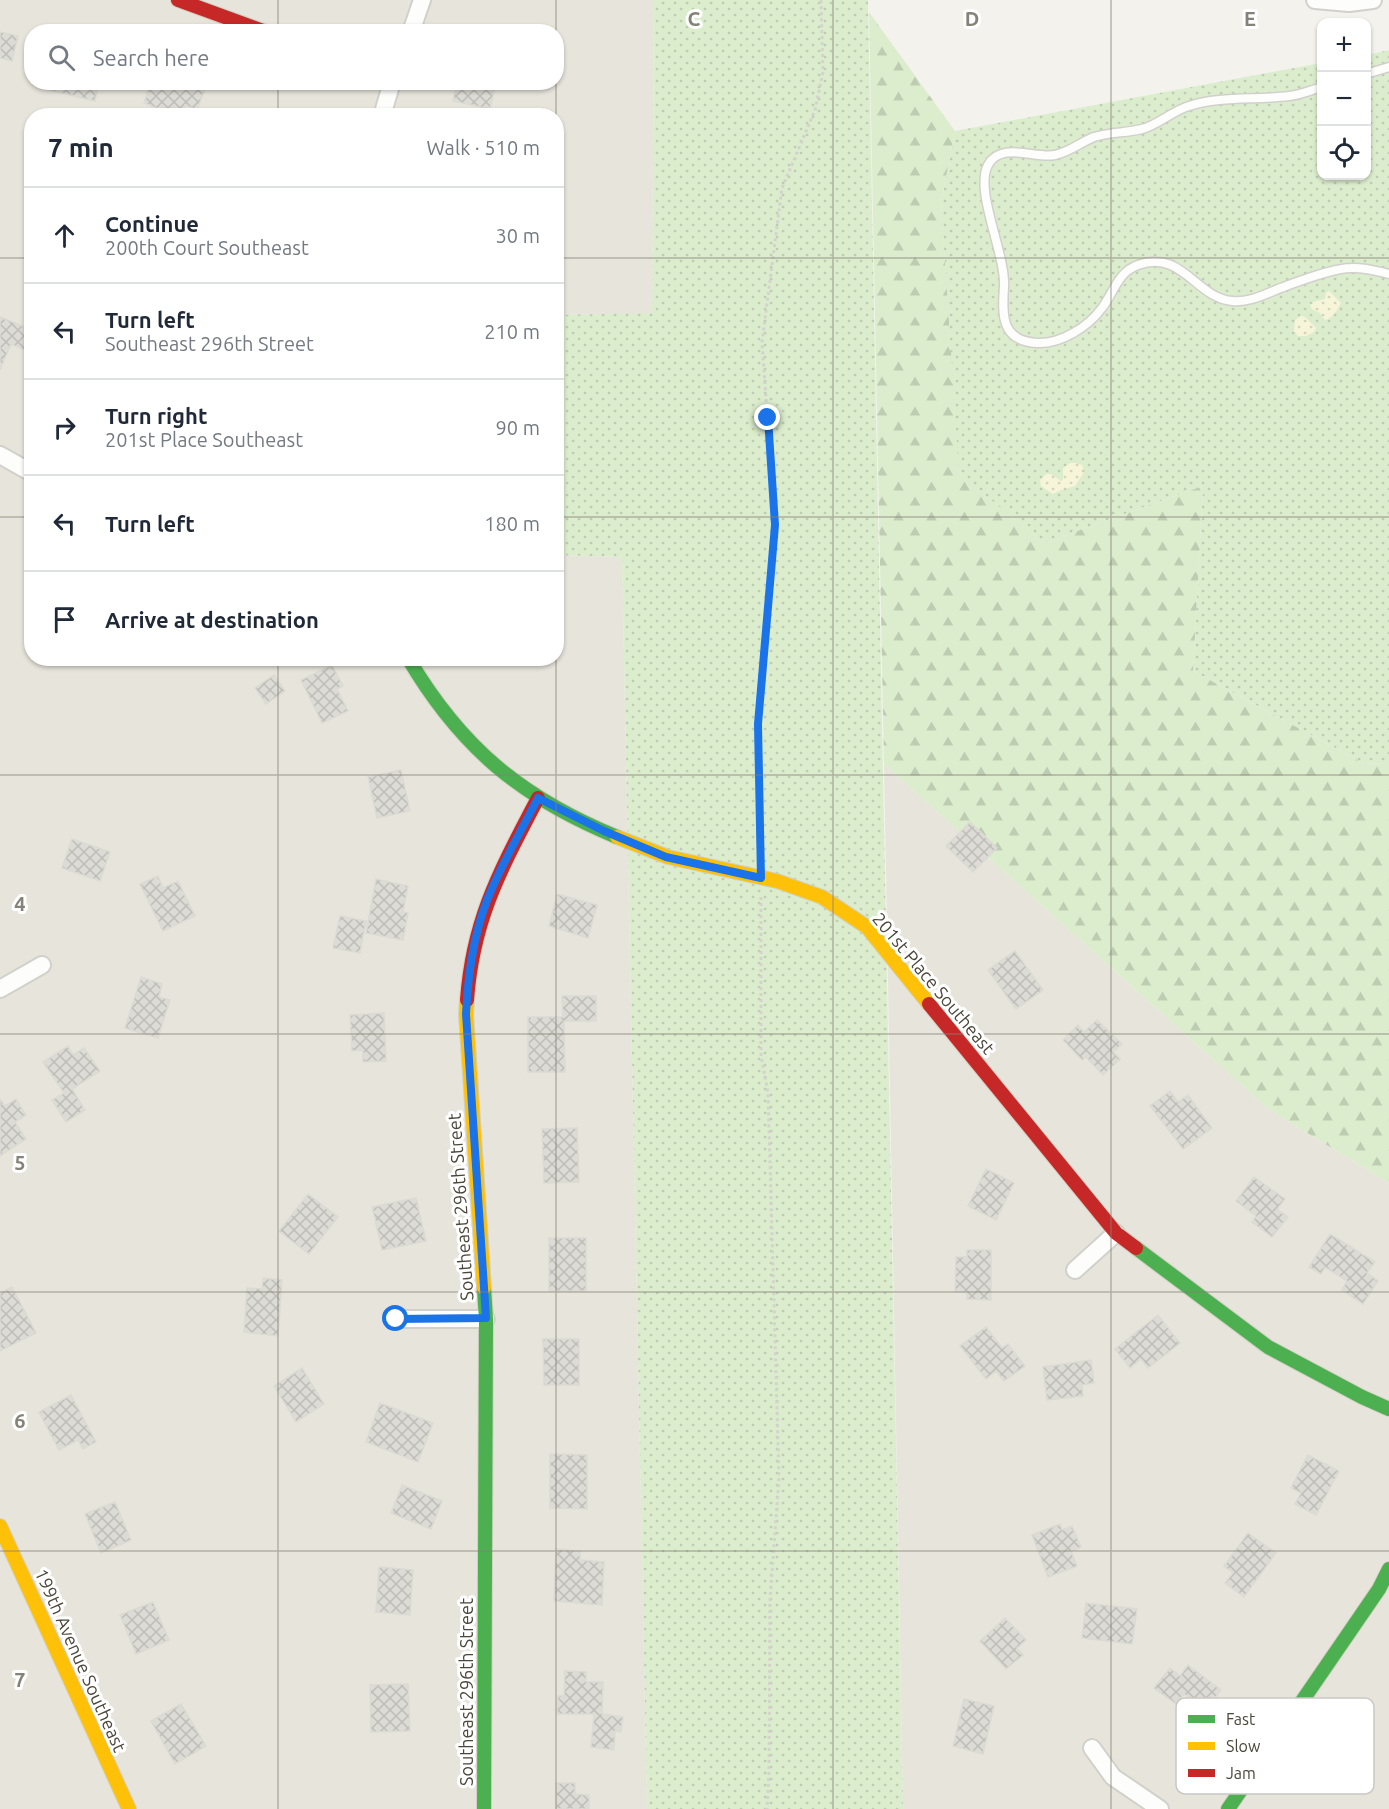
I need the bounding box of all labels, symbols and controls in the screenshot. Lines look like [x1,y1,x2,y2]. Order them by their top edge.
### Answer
text: C [688,7,701,30]
text: D [965,7,979,30]
text: E [1244,7,1256,30]
map controls [1317,18,1371,180]
button: + [1317,18,1371,72]
search box [24,24,564,90]
icon: search [45,41,78,74]
text: Search here [93,45,209,70]
button: − [1317,72,1371,126]
button: locate [1317,126,1371,180]
text: 7 min [48,133,114,162]
text: Walk · 510 m [427,136,540,159]
text: Continue [105,211,199,236]
icon: ahead [48,219,81,252]
text: 30 m [496,224,540,247]
text: 200th Court Southeast [105,236,309,259]
text: Turn left [105,307,195,332]
icon: left [48,315,81,348]
text: 210 m [484,320,540,343]
text: Southeast 296th Street [105,332,314,355]
text: Turn right [105,403,207,428]
route end [754,404,780,430]
icon: right [48,411,81,444]
text: 90 m [496,416,540,439]
text: 201st Place Southeast [105,428,303,451]
icon: left [48,507,81,540]
text: Turn left [105,511,195,536]
text: 180 m [484,512,540,535]
icon: arrive [48,603,81,636]
text: Arrive at destination [105,607,319,632]
text: 4 [14,892,26,915]
street label: 201st Place Southeast [869,908,999,1058]
street label: Southeast 296th Street [443,1113,477,1301]
text: 5 [14,1151,26,1174]
route start [382,1305,408,1331]
text: 6 [14,1409,26,1432]
street label: 199th Avenue Southeast [32,1565,130,1755]
street label: Southeast 296th Street [456,1598,476,1786]
text: 7 [14,1668,26,1691]
legend [1176,1698,1374,1794]
text: Fast [1226,1710,1256,1728]
text: Slow [1226,1737,1261,1755]
text: Jam [1226,1764,1256,1782]

